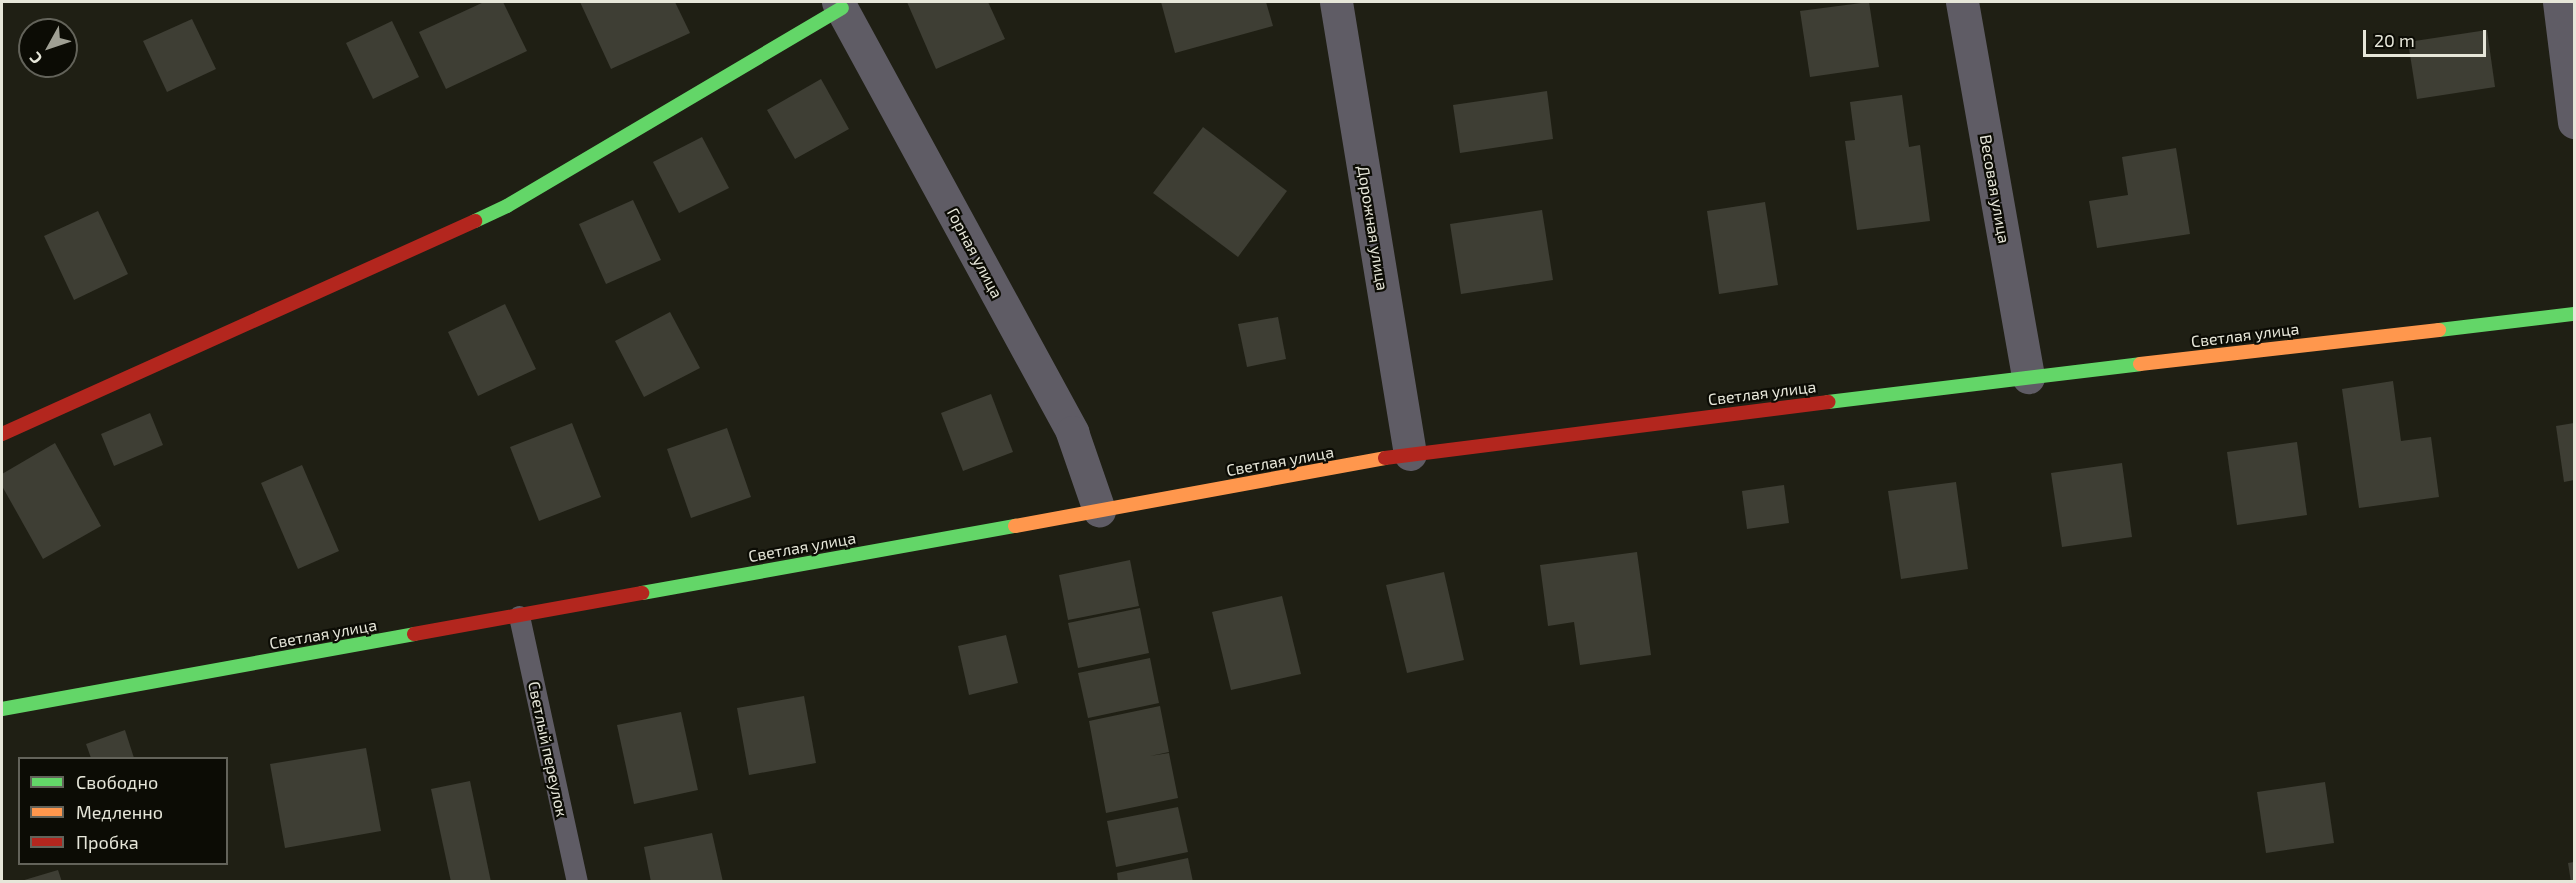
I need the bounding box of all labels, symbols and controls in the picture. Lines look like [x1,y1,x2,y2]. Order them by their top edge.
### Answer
north arrow [18,18,78,78]
scale bar [2366,18,2489,56]
text: 20 m [2374,29,2415,51]
text: С [25,49,46,68]
street label: Весовая улица [1976,133,2014,245]
street label: Дорожная улица [1354,164,1392,292]
street label: Горная улица [943,205,1007,301]
street label: Светлая улица [2190,319,2300,351]
street label: Светлая улица [1707,377,1817,409]
street label: Светлая улица [1225,442,1335,480]
street label: Светлая улица [747,528,857,566]
street label: Светлая улица [268,615,378,653]
street label: Светлый переулок [524,679,572,819]
legend [18,757,228,865]
text: Свободно [76,771,158,793]
text: Медленно [76,801,163,823]
text: Пробка [76,831,139,853]

